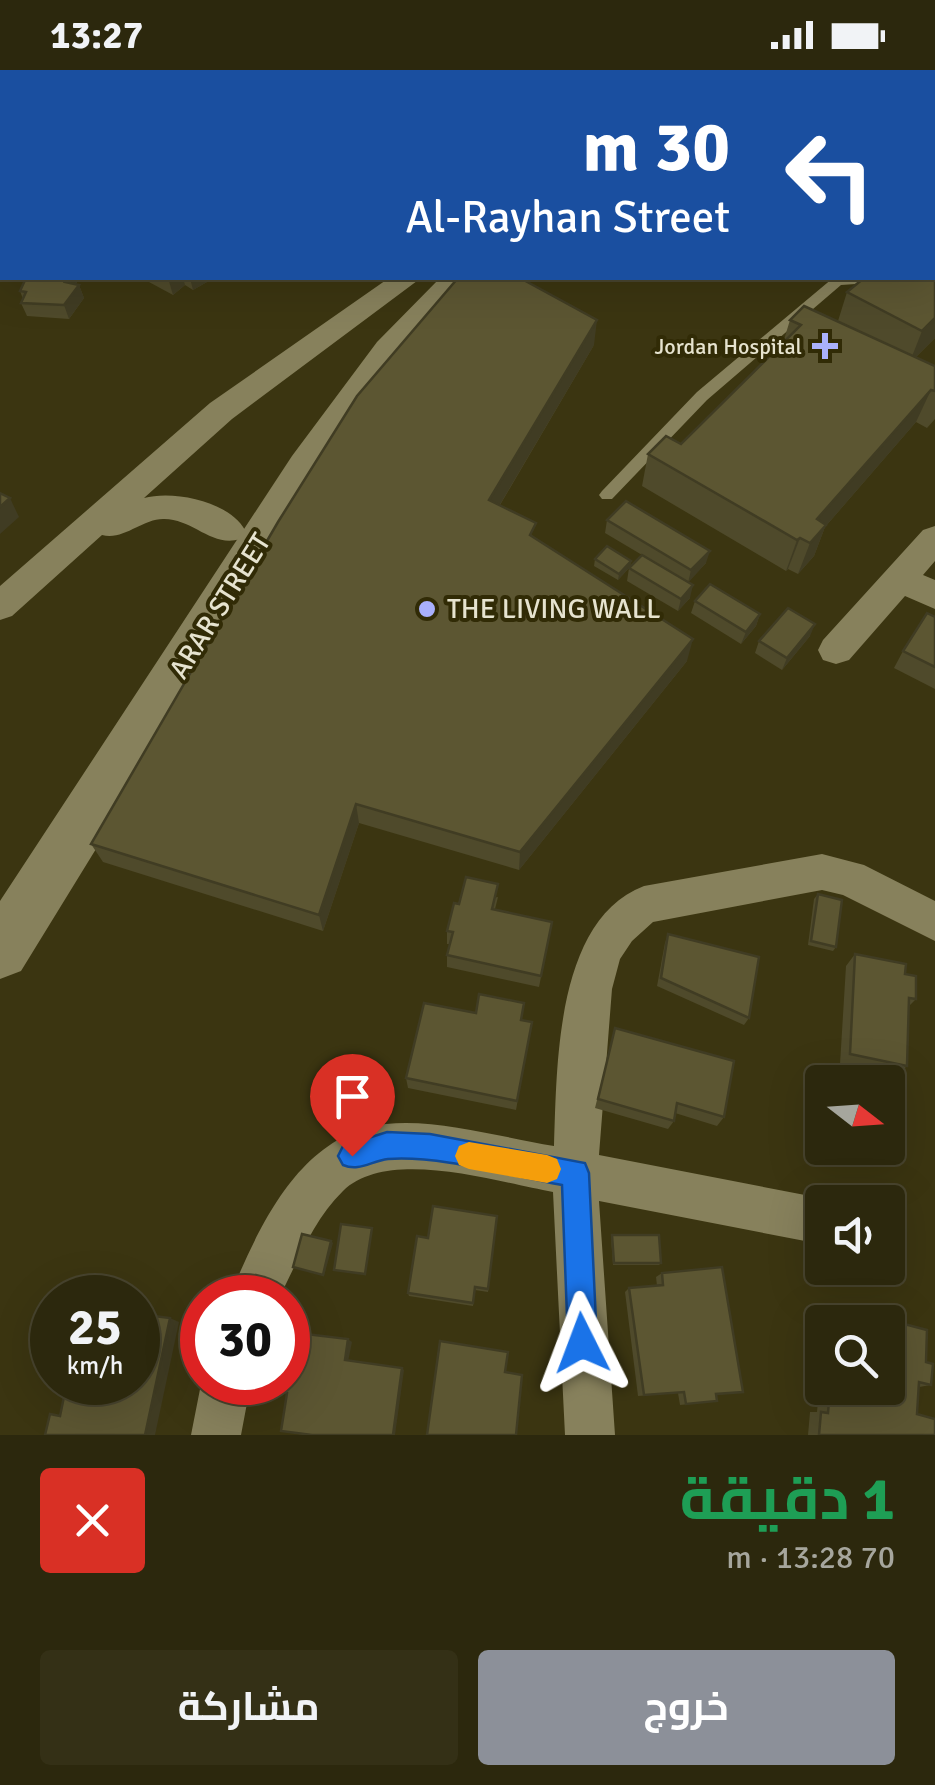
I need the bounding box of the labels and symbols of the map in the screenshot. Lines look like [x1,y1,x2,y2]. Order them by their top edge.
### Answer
place label: Jordan Hospital [654,333,802,360]
marker: Jordan Hospital [812,333,838,359]
street label: ARAR STREET [162,527,278,685]
place label: THE LIVING WALL [447,592,661,626]
marker: THE LIVING WALL [416,598,438,620]
pin [310,1054,395,1157]
north arrow [805,1065,905,1165]
speed limit sign: 30 [180,1275,310,1405]
position arrow [530,1291,634,1395]

